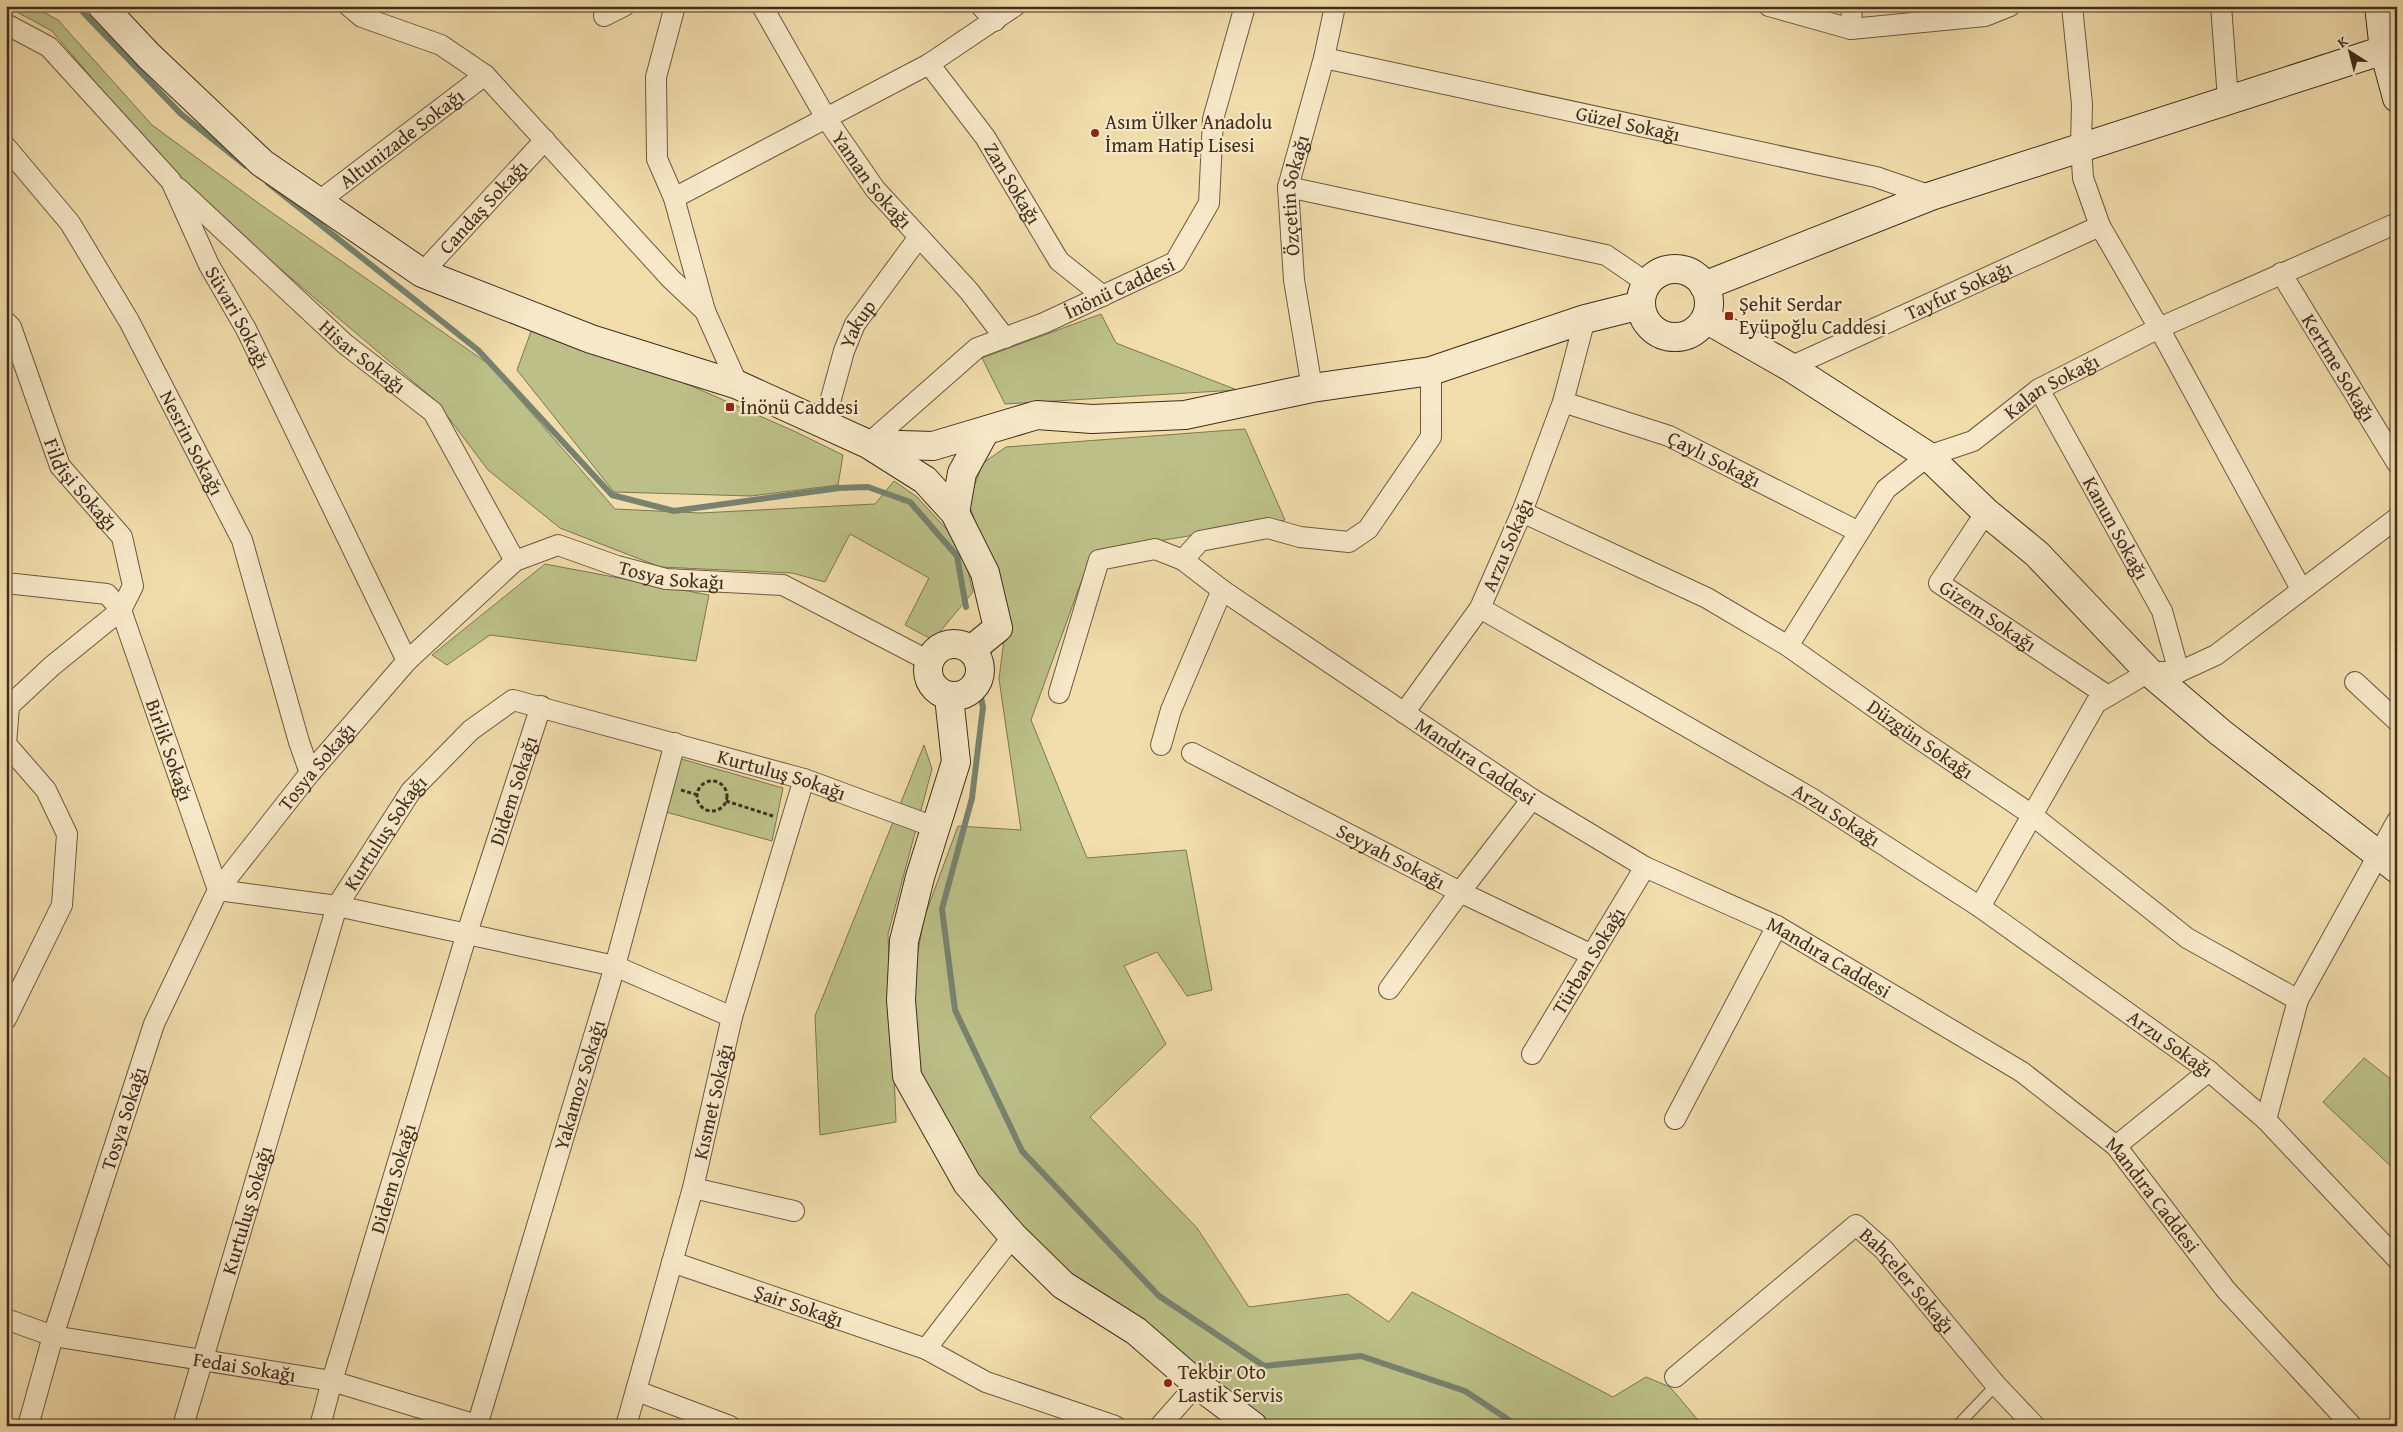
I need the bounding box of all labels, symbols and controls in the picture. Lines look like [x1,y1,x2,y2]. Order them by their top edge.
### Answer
north arrow [2326,28,2376,78]
text: K [2333,31,2352,52]
street label: Altunizade Sokağı [333,81,470,195]
street label: Güzel Sokağı [1573,98,1683,148]
place label: Asım Ülker Anadolu İmam Hatip Lisesi [1105,107,1272,159]
street label: Yaman Sokağı [825,125,920,235]
marker: Asım Ülker Anadolu İmam Hatip Lisesi [1089,127,1101,139]
street label: Özçetin Sokağı [1273,131,1316,257]
street label: Zan Sokağı [977,137,1049,230]
street label: Candaş Sokağı [432,153,534,260]
street label: İnönü Caddesi [1059,249,1180,326]
street label: Tayfur Sokağı [1900,253,2017,327]
street label: Süvari Sokağı [199,260,278,374]
place label: Şehit Serdar Eyüpoğlu Caddesi [1739,289,1887,341]
street label: Yakup [832,293,883,352]
street label: Kertme Sokağı [2295,308,2384,427]
marker: Şehit Serdar Eyüpoğlu Caddesi [1723,310,1735,322]
street label: Hisar Sokağı [313,312,413,400]
street label: Kalan Sokağı [1997,346,2104,426]
street label: Nesrin Sokağı [153,385,232,501]
place label: İnönü Caddesi [740,392,859,421]
marker: İnönü Caddesi [724,401,736,413]
street label: Çaylı Sokağı [1663,423,1766,494]
street label: Fildişi Sokağı [37,434,125,537]
street label: Kanun Sokağı [2076,471,2157,585]
street label: Arzu Sokağı [1474,493,1539,596]
street label: Tosya Sokağı [615,552,725,596]
street label: Gizem Sokağı [1934,572,2043,659]
street label: Düzgün Sokağı [1862,692,1980,786]
street label: Birlik Sokağı [139,695,201,805]
street label: Mandıra Caddesi [1410,709,1542,812]
street label: Tosya Sokağı [271,715,362,817]
street label: Didem Sokağı [481,732,544,849]
street label: Kurtuluş Sokağı [714,741,850,807]
street label: Kurtuluş Sokağı [336,768,433,896]
street label: Arzu Sokağı [1787,775,1887,853]
street label: Seyyah Sokağı [1332,815,1451,896]
street label: Türban Sokağı [1544,901,1632,1020]
street label: Mandıra Caddesi [1763,908,1897,1005]
street label: Arzu Sokağı [2122,1002,2220,1084]
street label: Yakamoz Sokağı [546,1016,612,1154]
street label: Kısmet Sokağı [685,1040,740,1162]
street label: Tosya Sokağı [93,1062,153,1174]
street label: Didem Sokağı [362,1119,423,1237]
street label: Mandıra Caddesi [2100,1129,2208,1259]
street label: Kurtuluş Sokağı [214,1142,279,1278]
street label: Bahçeler Sokağı [1853,1220,1963,1340]
street label: Şair Sokağı [750,1276,848,1334]
street label: Fedai Sokağı [191,1344,299,1389]
place label: Tekbir Oto Lastik Servis [1178,1357,1283,1409]
marker: Tekbir Oto Lastik Servis [1162,1377,1174,1389]

